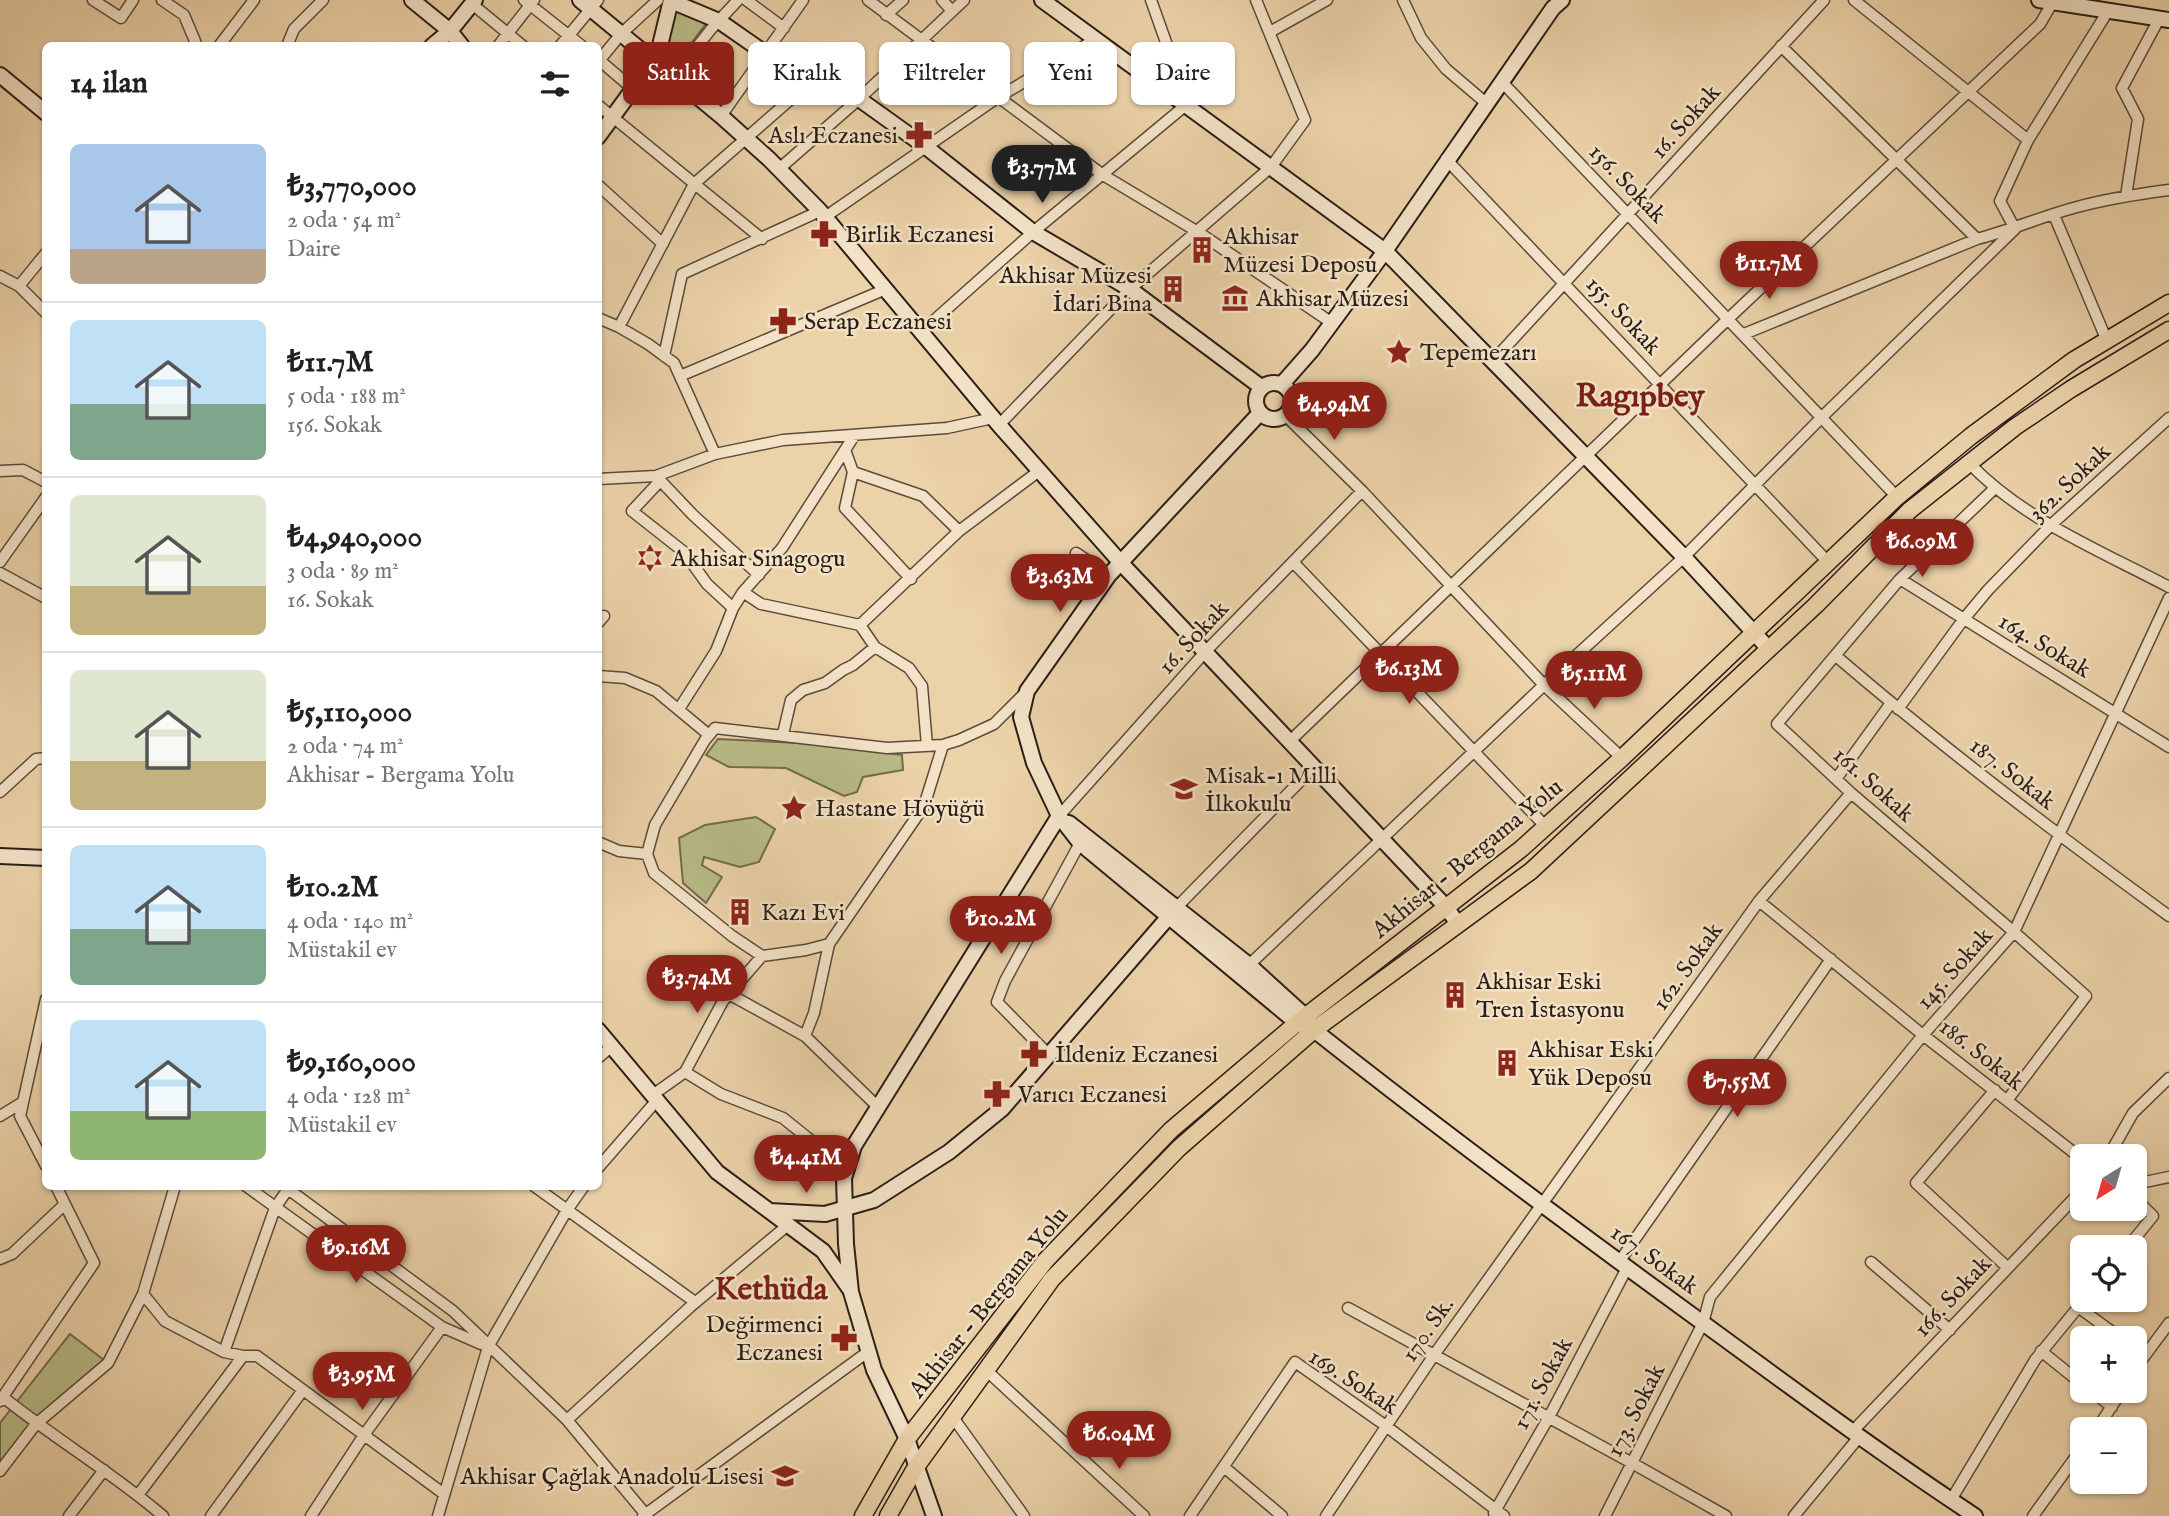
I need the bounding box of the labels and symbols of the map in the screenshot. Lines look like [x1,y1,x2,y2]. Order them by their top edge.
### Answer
street label: 16. Sokak [1644,78,1728,166]
pharmacy icon: Aslı Eczanesi [904,120,934,150]
place label: Aslı Eczanesi [767,121,898,152]
street label: 156. Sokak [1581,138,1673,231]
pin: ₺3.77M [985,146,1099,205]
pharmacy icon: Birlik Eczanesi [809,219,839,249]
place label: Birlik Eczanesi [845,220,994,251]
place label: Akhisar Müzesi Deposu [1222,222,1377,281]
building icon: Akhisar Müzesi Deposu [1187,235,1217,265]
pin: ₺11.7M [1712,242,1826,301]
place label: Akhisar Müzesi İdari Bina [998,261,1153,320]
street label: 155. Sokak [1578,270,1668,363]
building icon: Akhisar Müzesi İdari Bina [1158,274,1188,304]
museum icon: Akhisar Müzesi [1220,283,1250,313]
place label: Akhisar Müzesi [1255,284,1409,315]
pharmacy icon: Serap Eczanesi [768,306,798,336]
place label: Serap Eczanesi [804,307,952,338]
place icon: Tepemezarı [1384,337,1414,367]
place label: Tepemezarı [1420,338,1537,369]
district label: Ragıpbey [1576,377,1706,418]
pin: ₺4.94M [1277,382,1391,442]
street label: 362. Sokak [2022,437,2118,529]
pin: ₺6.09M [1865,520,1979,579]
synagogue icon: Akhisar Sinagogu [635,543,665,573]
place label: Akhisar Sinagogu [670,544,845,575]
pin: ₺3.63M [1003,554,1117,614]
street label: 16. Sokak [1152,594,1236,682]
street label: 164. Sokak [1992,606,2096,686]
pin: ₺6.13M [1352,646,1466,706]
pin: ₺5.11M [1537,652,1651,711]
street label: 187. Sokak [1963,731,2062,818]
street label: 161. Sokak [1826,740,1920,830]
place label: Misak-ı Milli İlkokulu [1205,761,1337,820]
street label: Akhisar - Bergama Yolu [1365,772,1570,947]
school or university icon: Misak-ı Milli İlkokulu [1169,774,1199,804]
place icon: Hastane Höyüğü [779,793,809,823]
place label: Hastane Höyüğü [815,794,985,825]
building icon: Kazı Evi [725,897,755,927]
pin: ₺10.2M [944,897,1058,956]
place label: Kazı Evi [761,898,845,929]
street label: 162. Sokak [1646,916,1731,1017]
street label: 145. Sokak [1910,921,2000,1017]
pin: ₺3.74M [640,956,754,1015]
place label: Akhisar Eski Tren İstasyonu [1475,967,1625,1026]
building icon: Akhisar Eski Tren İstasyonu [1440,980,1470,1010]
street label: 186. Sokak [1932,1012,2030,1098]
place label: Akhisar Eski Yük Deposu [1527,1035,1653,1094]
pharmacy icon: İldeniz Eczanesi [1019,1039,1049,1069]
place label: İldeniz Eczanesi [1055,1040,1218,1071]
building icon: Akhisar Eski Yük Deposu [1492,1048,1522,1078]
pin: ₺7.55M [1680,1060,1794,1119]
pharmacy icon: Varıcı Eczanesi [982,1079,1012,1109]
place label: Varıcı Eczanesi [1017,1080,1167,1111]
pin: ₺4.41M [749,1136,863,1195]
north arrow [2070,1144,2147,1222]
street label: Akhisar - Bergama Yolu [902,1201,1076,1406]
street label: 167. Sokak [1604,1218,1705,1303]
pin: ₺9.16M [299,1226,413,1285]
street label: 166. Sokak [1907,1249,1999,1344]
district label: Kethüda [714,1270,829,1311]
street label: 170. Sk. [1395,1291,1462,1369]
place label: Değirmenci Eczanesi [705,1310,823,1369]
pharmacy icon: Değirmenci Eczanesi [829,1323,859,1353]
street label: 171. Sokak [1506,1332,1581,1435]
street label: 169. Sokak [1302,1342,1404,1423]
pin: ₺3.95M [305,1352,419,1412]
street label: 173. Sokak [1600,1359,1673,1463]
pin: ₺6.04M [1062,1412,1176,1471]
school or university icon: Akhisar Çağlak Anadolu Lisesi [770,1461,800,1491]
place label: Akhisar Çağlak Anadolu Lisesi [459,1462,764,1493]

